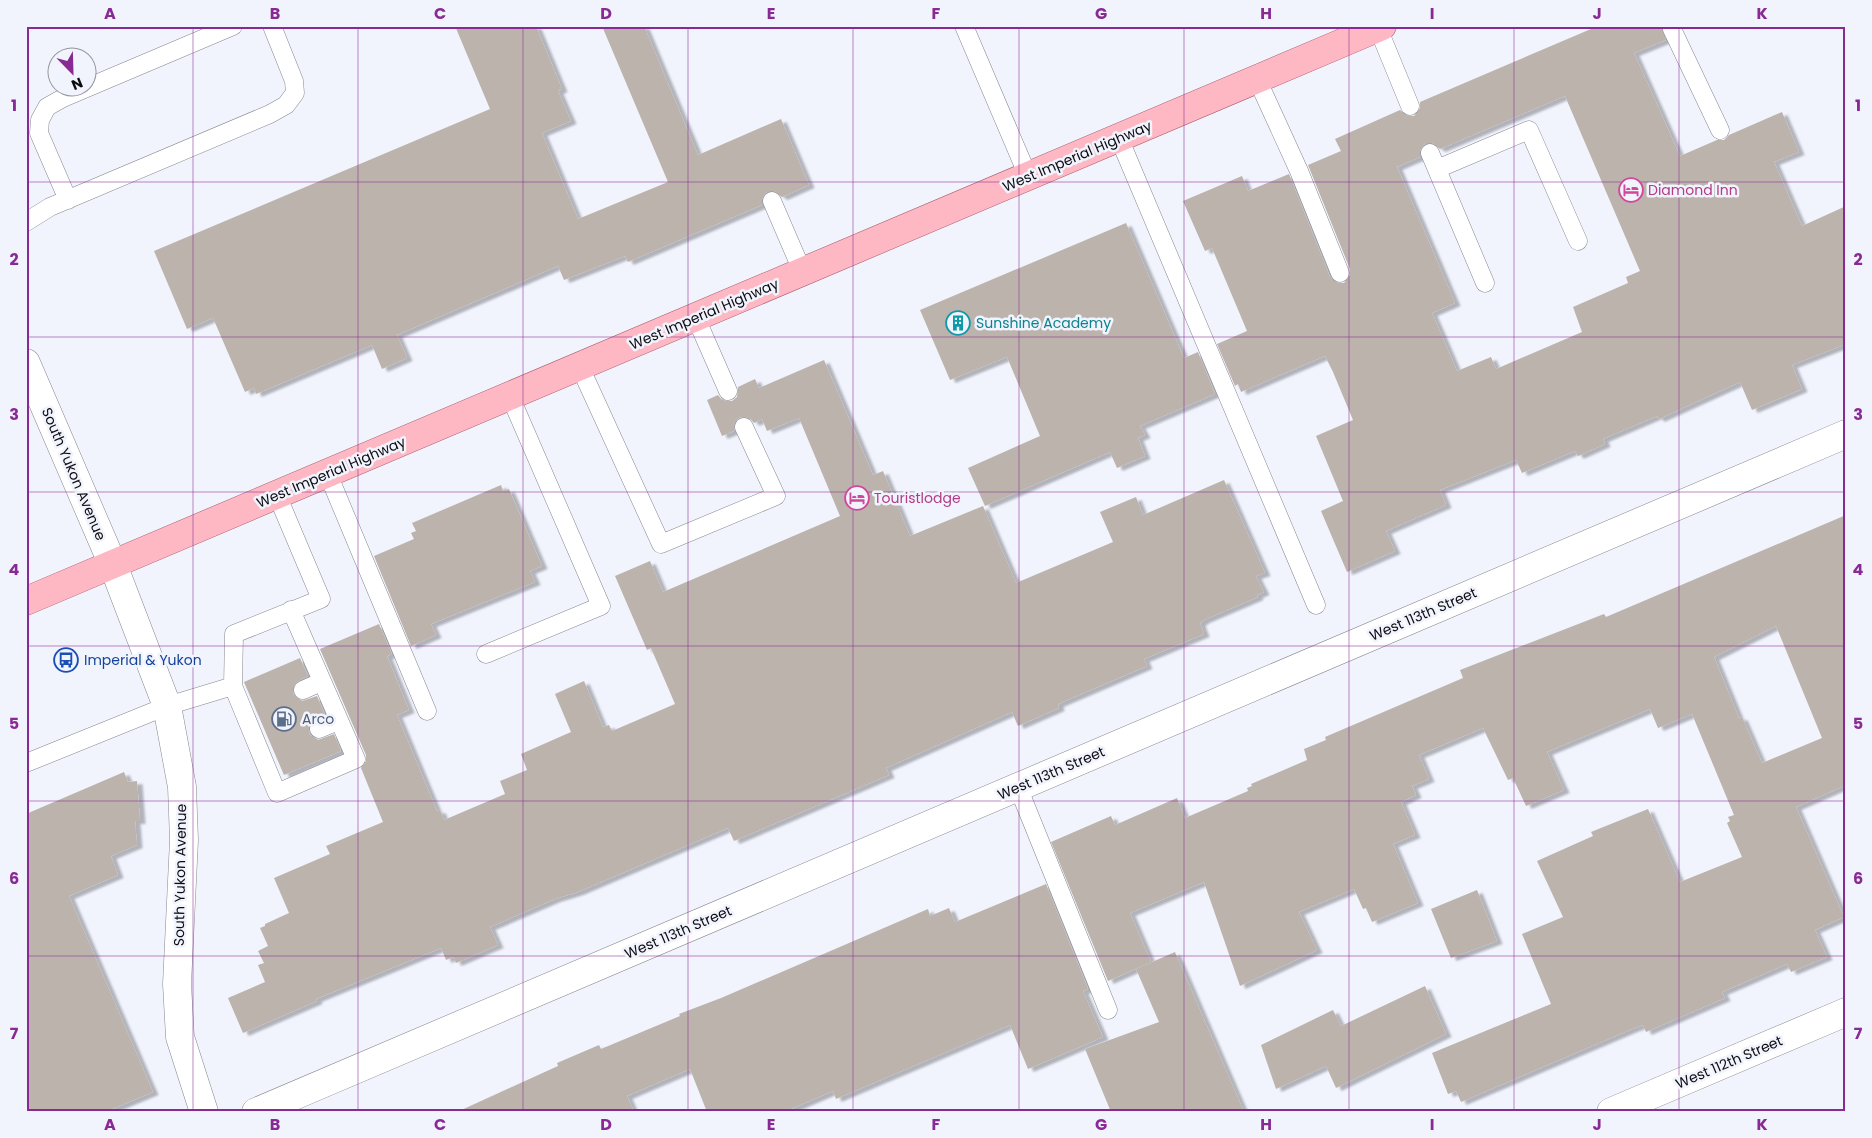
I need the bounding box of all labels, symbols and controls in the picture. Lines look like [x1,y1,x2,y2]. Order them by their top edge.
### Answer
text: A [104,2,116,25]
text: B [270,2,280,25]
text: C [434,2,446,25]
text: D [600,2,612,25]
text: E [767,2,775,25]
text: F [932,2,941,25]
text: G [1095,2,1107,25]
text: H [1260,2,1272,25]
text: I [1430,2,1434,25]
text: J [1592,2,1602,25]
text: K [1756,2,1768,25]
north arrow [48,48,98,98]
text: N [68,73,86,95]
text: 1 [11,94,17,117]
text: 1 [1855,94,1861,117]
street label: West Imperial Highway [999,115,1155,197]
hotel icon: Diamond Inn [1618,177,1644,203]
place label: Diamond Inn [1648,180,1738,200]
text: 2 [9,248,19,271]
text: 2 [1853,248,1863,271]
street label: West Imperial Highway [626,273,782,355]
building icon: Sunshine Academy [945,310,971,336]
place label: Sunshine Academy [976,313,1111,333]
text: 3 [9,403,19,426]
text: 3 [1853,403,1863,426]
street label: South Yukon Avenue [37,404,111,544]
street label: West Imperial Highway [253,431,409,513]
hotel icon: Touristlodge [844,485,870,511]
place label: Touristlodge [874,488,961,508]
text: 4 [9,558,20,581]
text: 4 [1853,558,1864,581]
street label: West 113th Street [1366,582,1480,646]
bus stop icon: Imperial & Yukon [53,647,79,673]
place label: Imperial & Yukon [84,650,202,670]
fuel station icon: Arco [271,706,297,732]
place label: Arco [302,709,334,729]
text: 5 [9,712,19,735]
text: 5 [1853,712,1863,735]
street label: West 113th Street [994,741,1108,805]
street label: South Yukon Avenue [169,803,191,946]
text: 6 [9,867,19,890]
text: 6 [1853,867,1863,890]
street label: West 113th Street [621,900,735,964]
text: 7 [10,1022,19,1045]
text: 7 [1854,1022,1863,1045]
street label: West 112th Street [1672,1030,1786,1094]
text: A [104,1113,116,1136]
text: B [270,1113,280,1136]
text: C [434,1113,446,1136]
text: D [600,1113,612,1136]
text: E [767,1113,775,1136]
text: F [932,1113,941,1136]
text: G [1095,1113,1107,1136]
text: H [1260,1113,1272,1136]
text: I [1430,1113,1434,1136]
text: J [1592,1113,1602,1136]
text: K [1756,1113,1768,1136]

